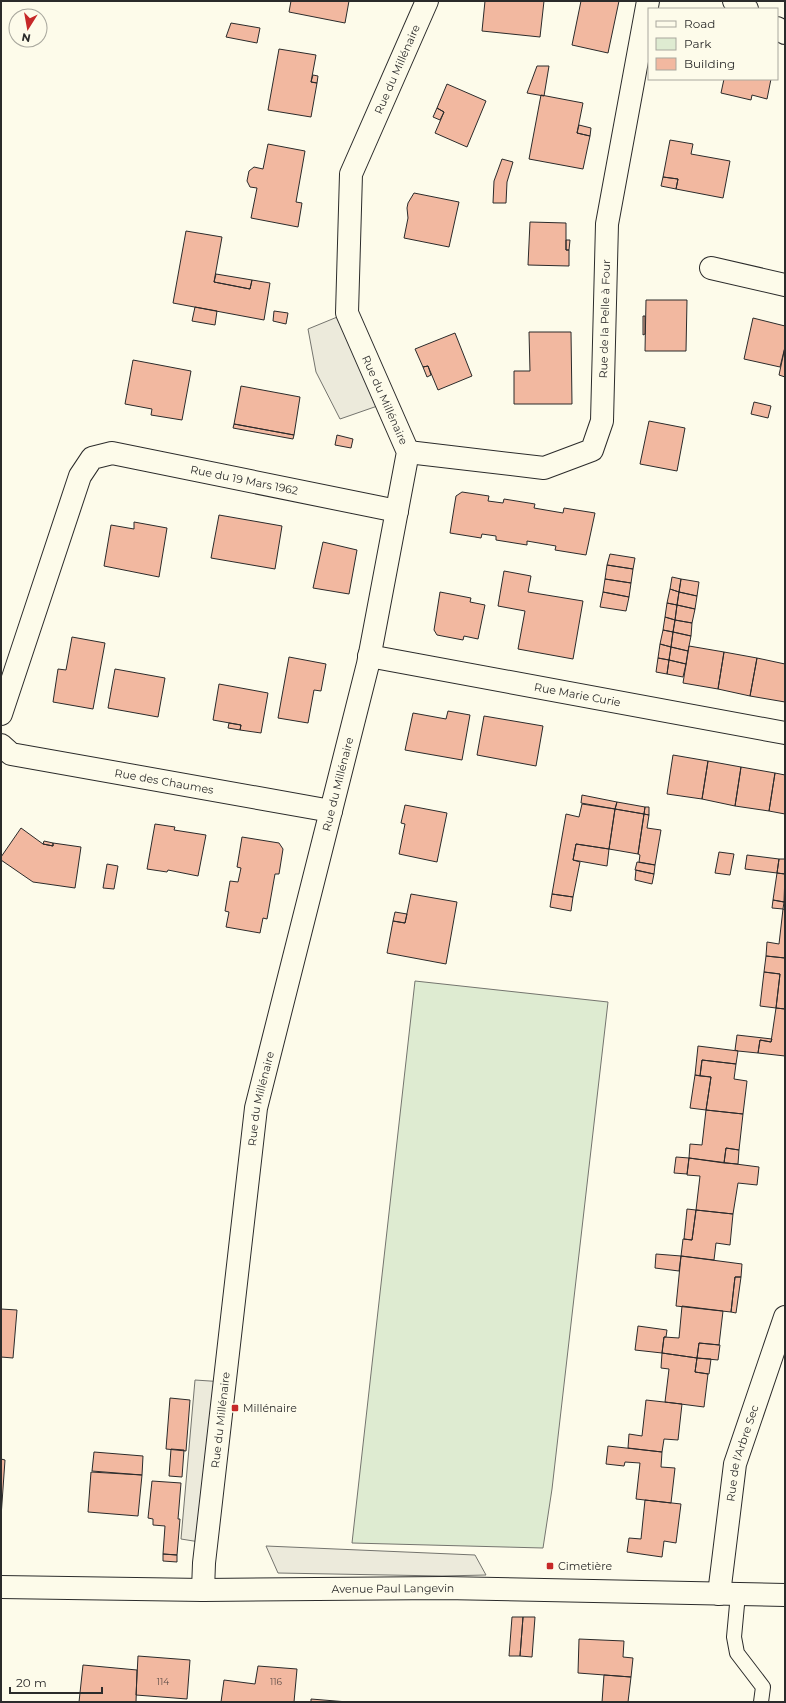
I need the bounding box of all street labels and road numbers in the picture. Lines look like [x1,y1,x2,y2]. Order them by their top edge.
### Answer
street label: Rue du Millénaire [371,22,423,116]
street label: Rue de la Pelle à Four [596,259,613,379]
street label: Rue du Millénaire [359,353,411,447]
street label: Rue du 19 Mars 1962 [189,462,299,498]
street label: Rue Marie Curie [533,680,622,710]
street label: Rue du Millénaire [319,735,356,833]
street label: Rue des Chaumes [114,766,215,797]
street label: Rue du Millénaire [245,1049,277,1147]
street label: Rue du Millénaire [208,1371,233,1469]
street label: Rue de l'Arbre Sec [723,1403,762,1502]
street label: Avenue Paul Langevin [331,1581,455,1596]

